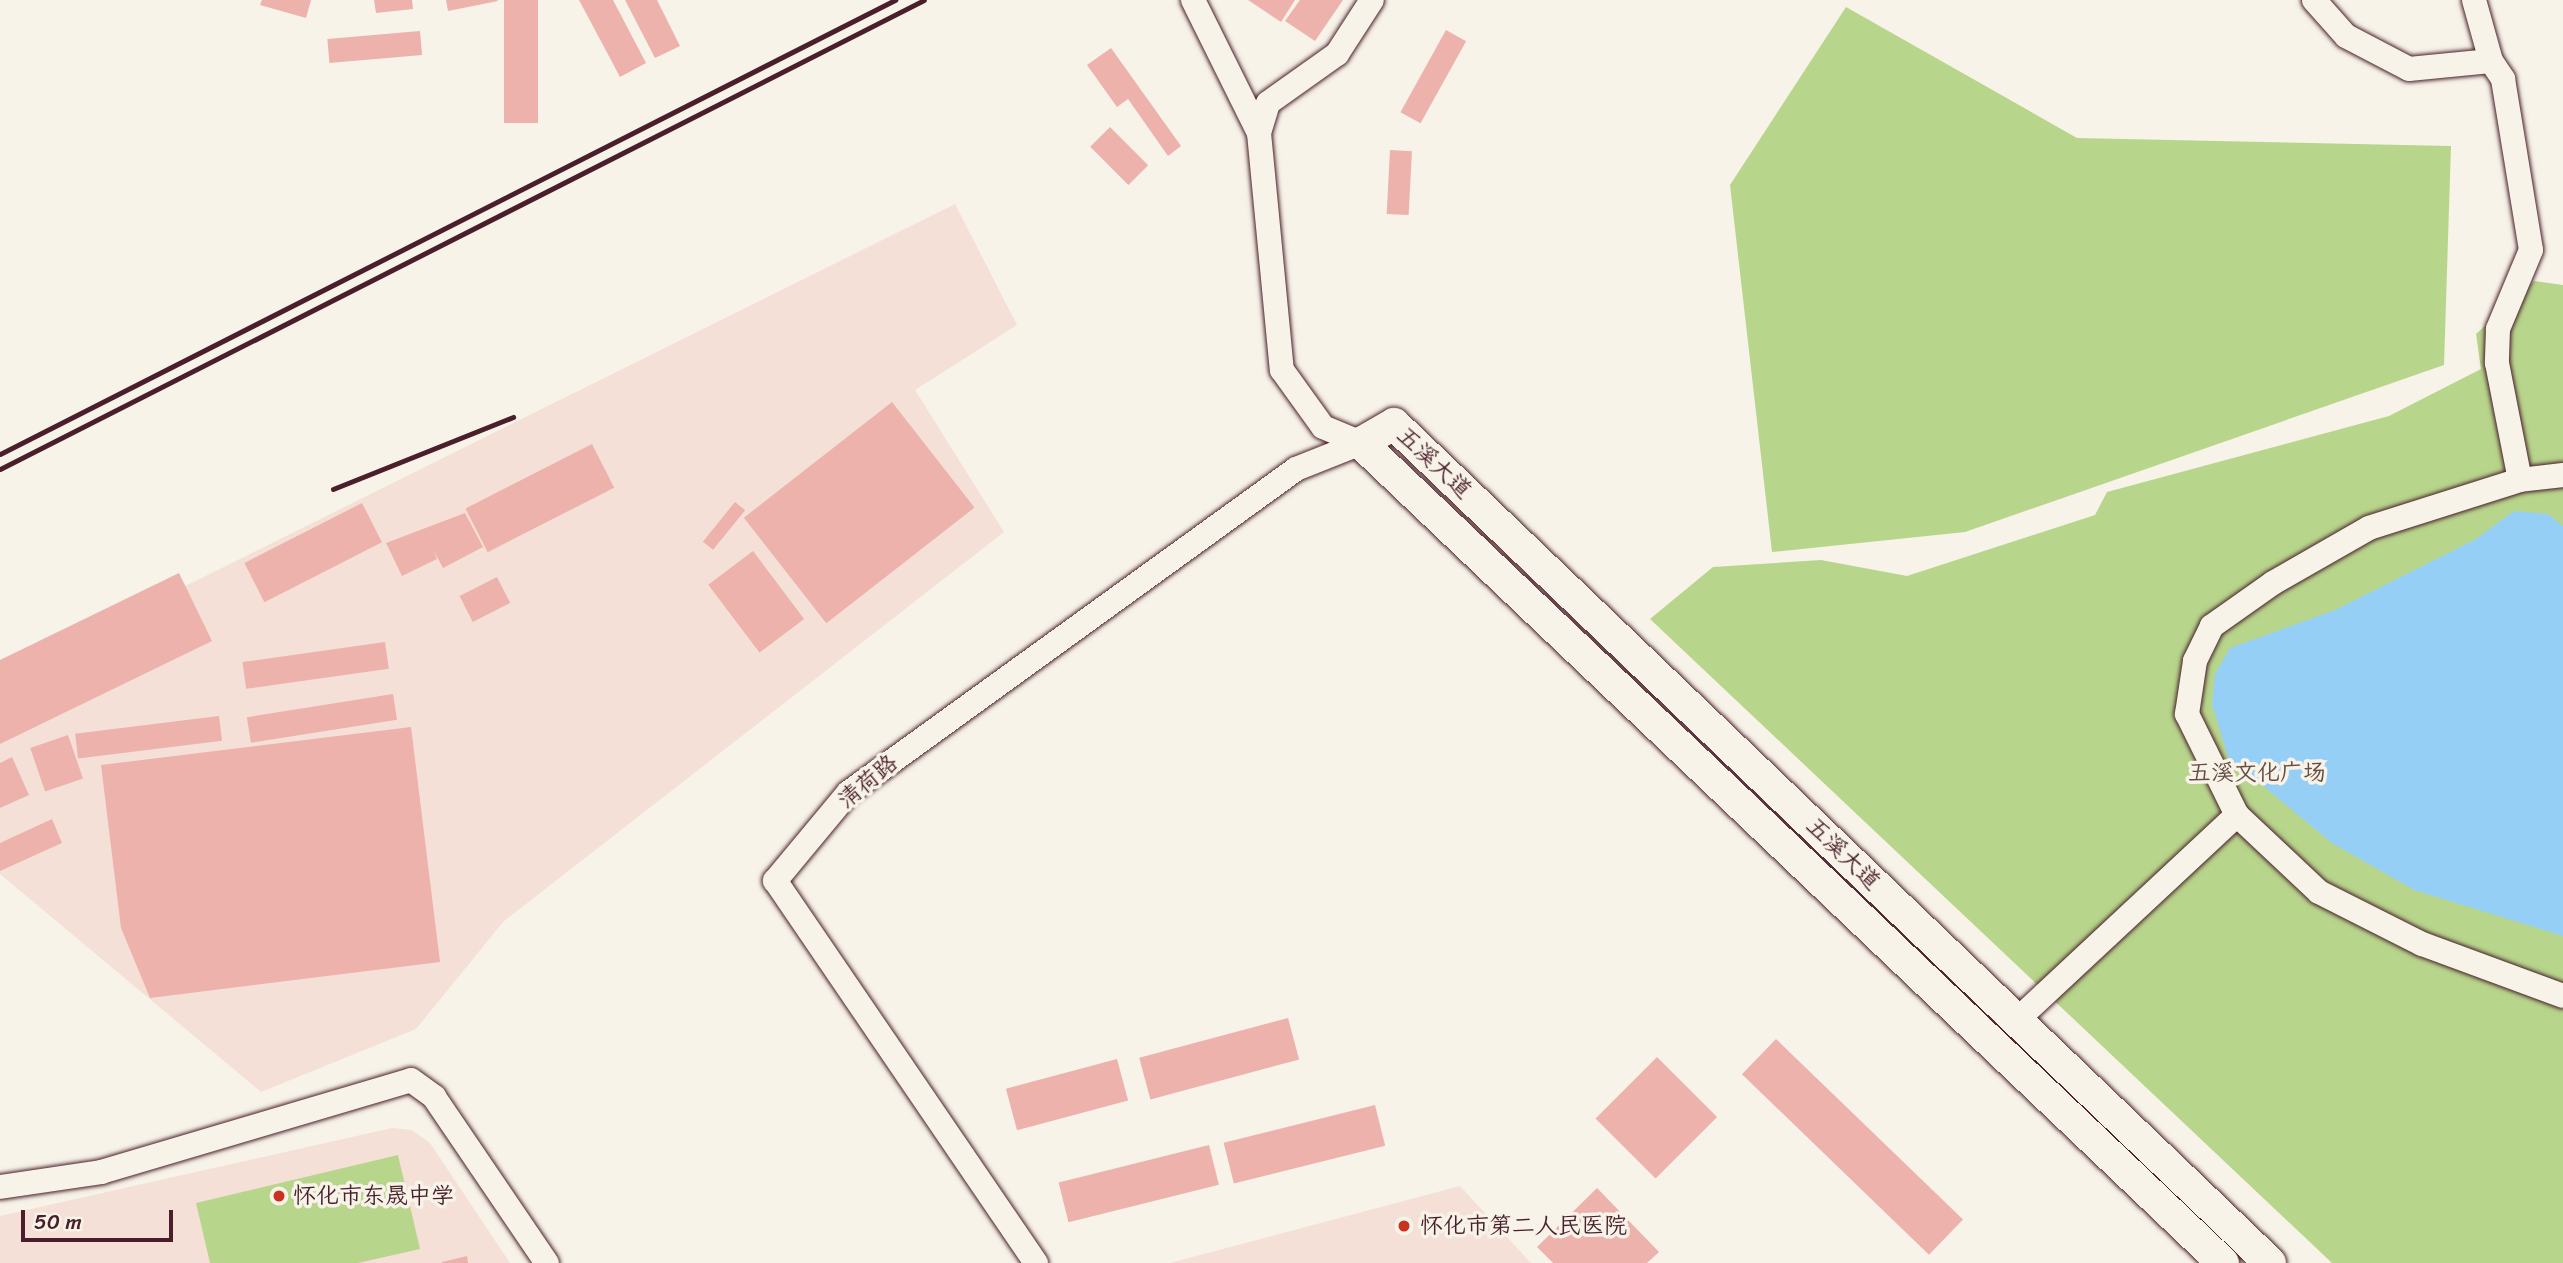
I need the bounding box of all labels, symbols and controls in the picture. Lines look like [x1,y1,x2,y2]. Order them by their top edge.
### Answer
street label: 五溪大道 [1391,422,1477,504]
street label: 清荷路 [833,749,903,815]
park label: 五溪文化广场 [2188,759,2326,787]
street label: 五溪大道 [1800,812,1886,896]
place label: 怀化市东晟中学 [293,1182,454,1210]
marker: 怀化市东晟中学 [271,1188,287,1204]
scale bar [24,1196,177,1240]
text: 50 m [34,1203,82,1241]
place label: 怀化市第二人民医院 [1420,1212,1627,1240]
marker: 怀化市第二人民医院 [1394,1216,1414,1236]

